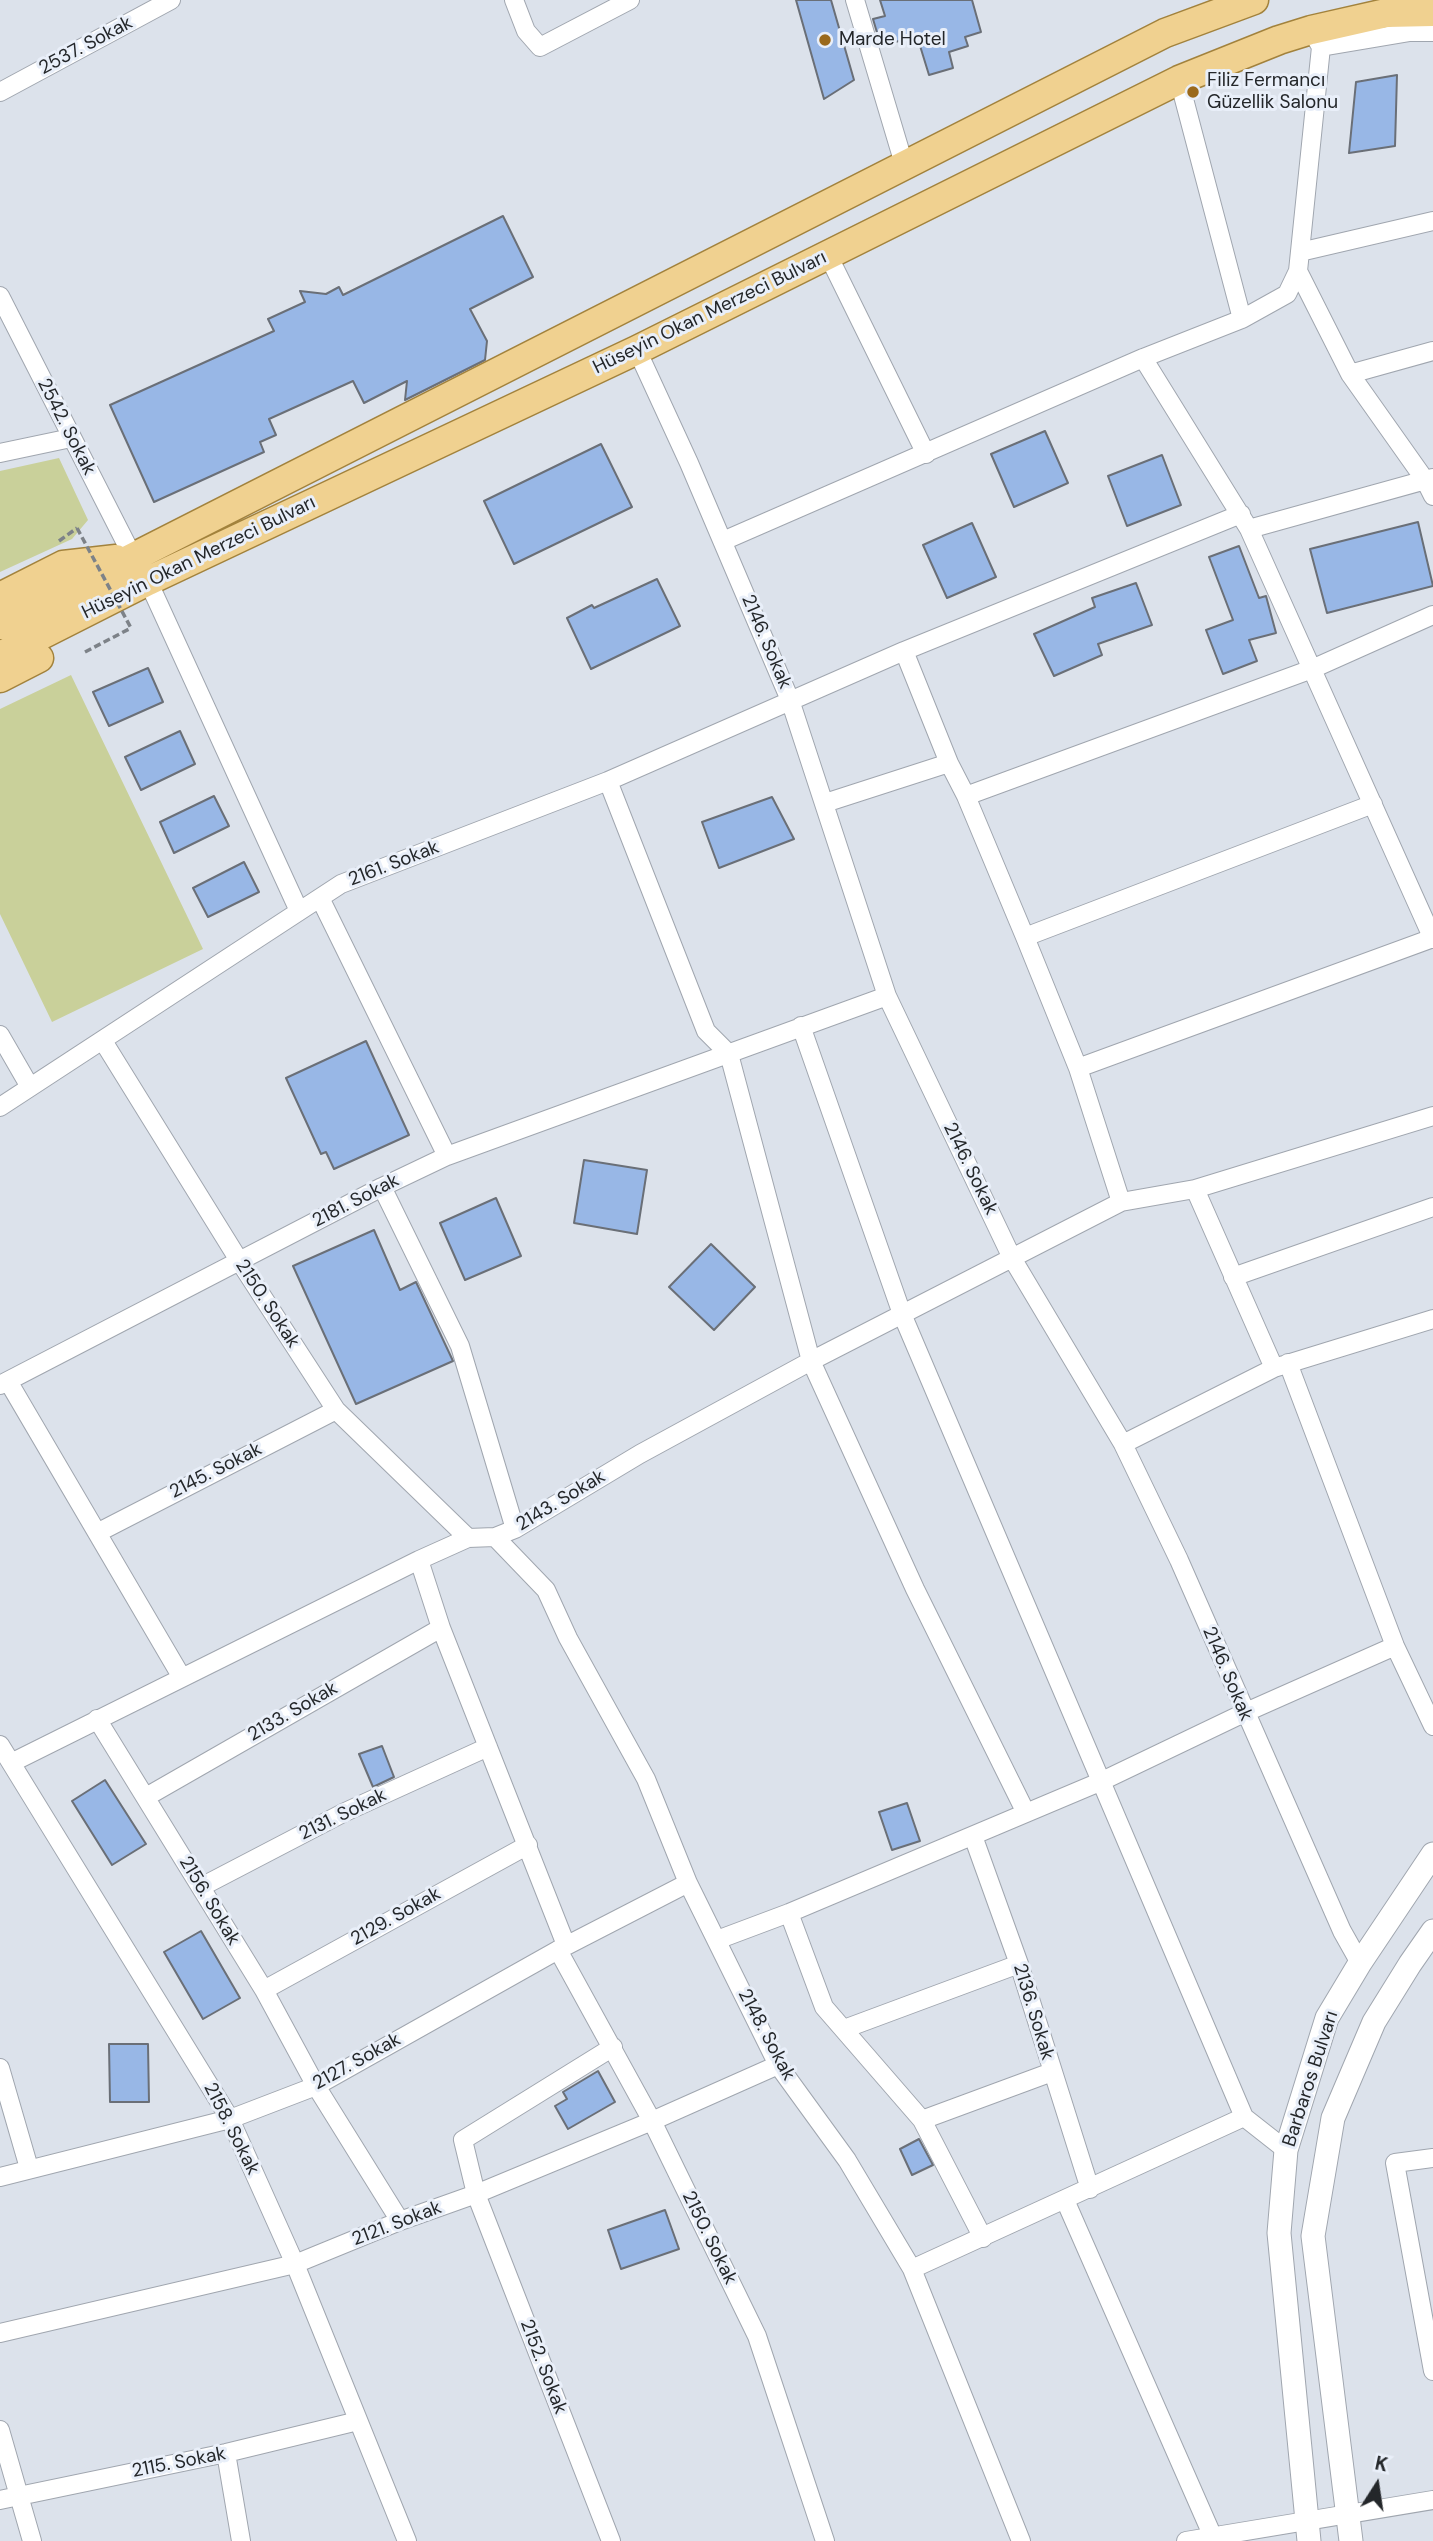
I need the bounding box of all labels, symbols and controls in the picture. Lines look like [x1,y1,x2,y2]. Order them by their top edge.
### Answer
street label: 2537. Sokak [35,12,137,80]
place label: Marde Hotel [839,29,946,51]
marker: Marde Hotel [817,32,833,48]
place label: Filiz Fermancı Güzellik Salonu [1207,70,1338,114]
marker: Filiz Fermancı Güzellik Salonu [1185,84,1201,100]
street label: Hüseyin Okan Merzeci Bulvarı [590,246,830,380]
street label: 2542. Sokak [32,375,100,479]
street label: Hüseyin Okan Merzeci Bulvarı [79,491,319,625]
street label: 2146. Sokak [736,591,796,693]
street label: 2161. Sokak [345,836,443,892]
street label: 2146. Sokak [938,1119,1002,1219]
street label: 2181. Sokak [309,1169,403,1233]
street label: 2150. Sokak [230,1255,304,1353]
street label: 2145. Sokak [166,1438,266,1504]
street label: 2143. Sokak [512,1465,610,1537]
street label: 2146. Sokak [1197,1623,1257,1725]
street label: 2133. Sokak [244,1677,342,1747]
street label: 2131. Sokak [296,1784,390,1846]
street label: 2156. Sokak [173,1852,245,1950]
street label: 2129. Sokak [347,1883,445,1951]
street label: 2136. Sokak [1008,1961,1058,2063]
street label: 2148. Sokak [732,1985,800,2085]
street label: Barbaros Bulvarı [1278,2008,1344,2150]
street label: 2127. Sokak [309,2029,405,2095]
street label: 2158. Sokak [198,2079,264,2179]
street label: 2150. Sokak [677,2188,741,2288]
street label: 2121. Sokak [349,2196,445,2252]
street label: 2152. Sokak [515,2316,571,2418]
street label: 2115. Sokak [130,2443,228,2483]
north arrow [1342,2450,1412,2520]
text: K [1373,2450,1390,2477]

